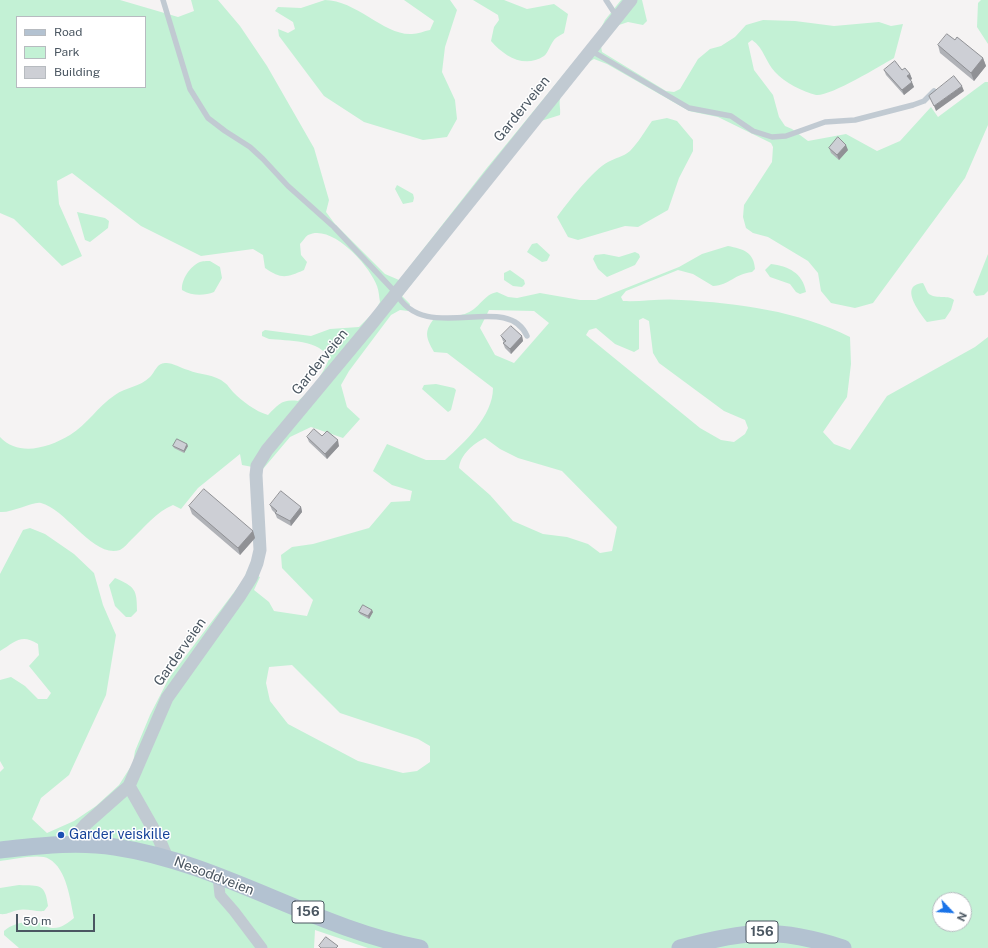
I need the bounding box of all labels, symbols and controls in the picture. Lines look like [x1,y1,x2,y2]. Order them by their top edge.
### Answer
legend [16,16,146,88]
text: Road [54,25,82,39]
text: Park [54,45,80,59]
text: Building [54,65,100,79]
street label: Garderveien [490,73,554,145]
street label: Garderveien [288,326,352,398]
street label: Garderveien [150,615,210,689]
place label: Garder veiskille [69,827,170,843]
marker: Garder veiskille [56,830,66,840]
street label: Nesoddveien [172,853,256,899]
north arrow [932,892,972,932]
road number: 156 [292,901,324,923]
scale bar [18,906,97,932]
text: N [955,910,969,923]
text: 50 m [23,914,51,928]
road number: 156 [746,921,778,943]

